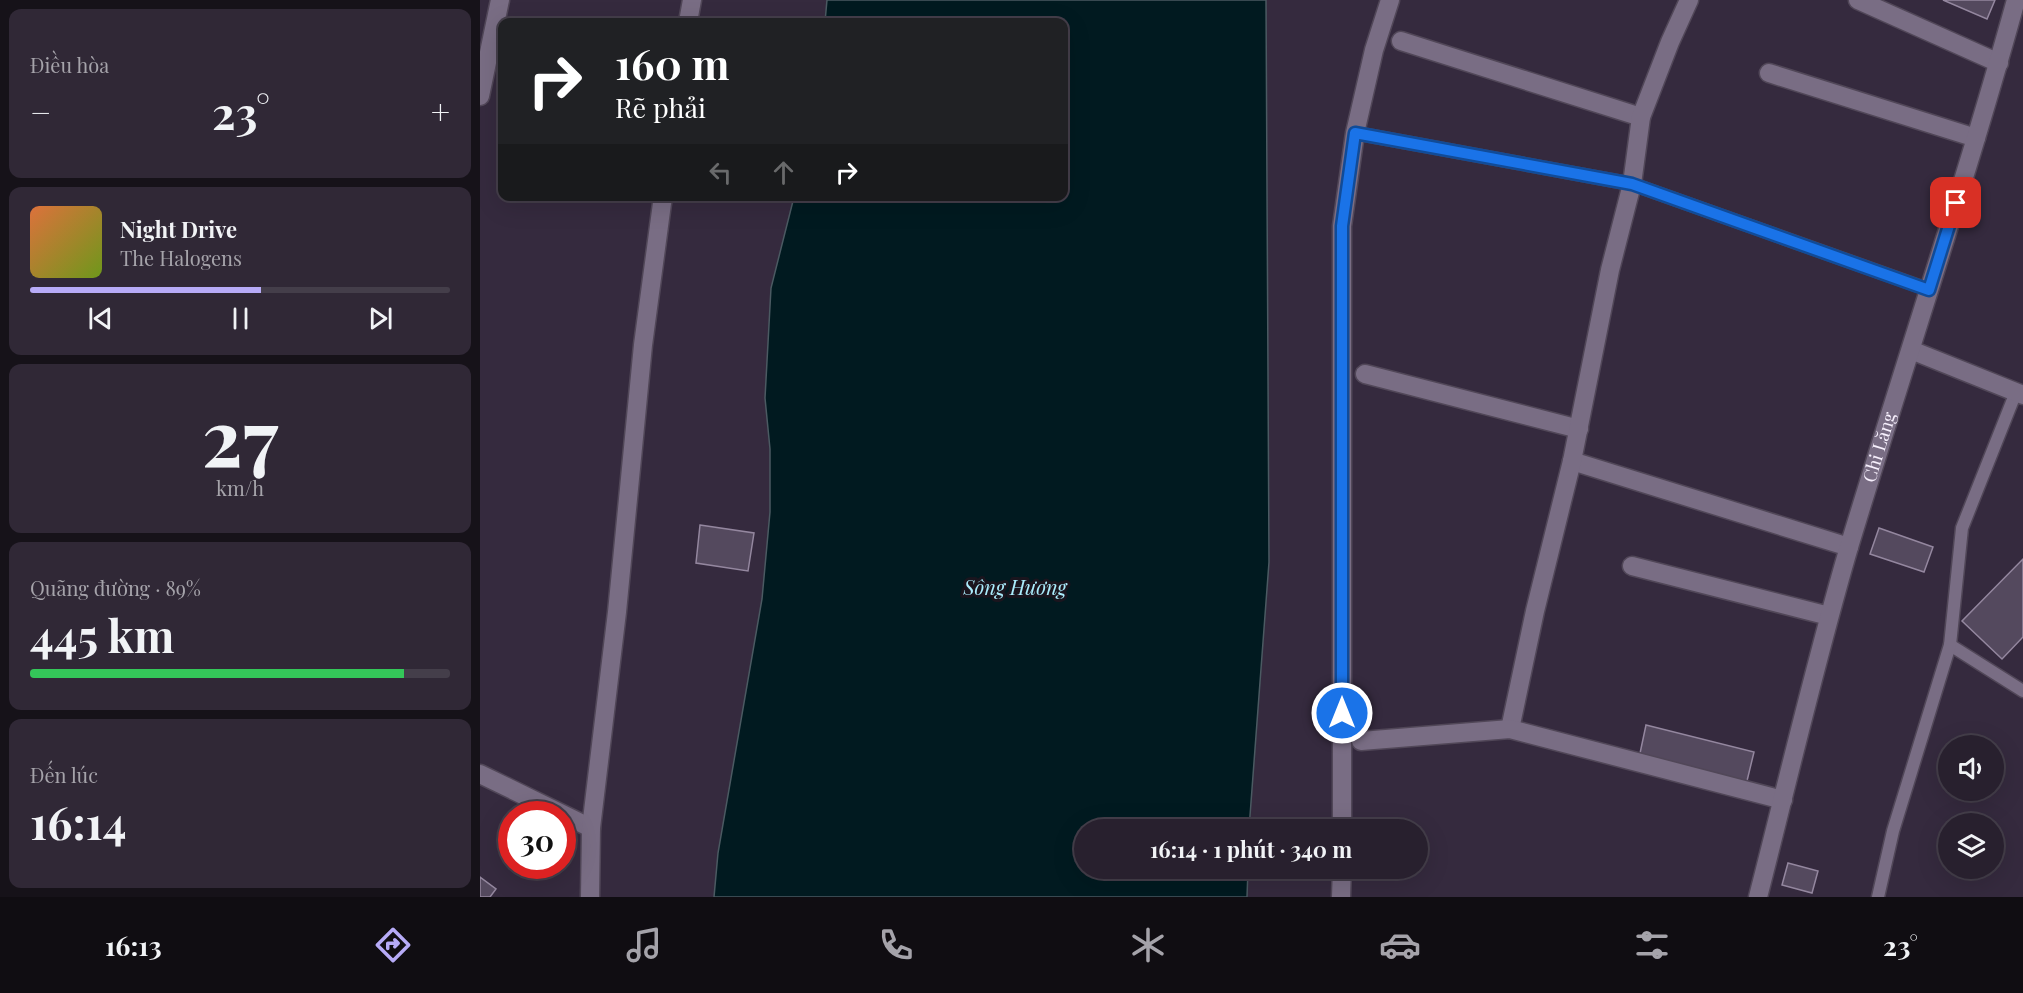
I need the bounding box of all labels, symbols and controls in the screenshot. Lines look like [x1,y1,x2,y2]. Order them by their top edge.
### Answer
text: 160 m [615,35,730,91]
icon: right [516,42,594,120]
text: Điều hòa [30,51,109,78]
text: 23° [212,81,270,141]
text: − [30,89,51,133]
text: + [431,89,450,133]
text: Rẽ phải [615,89,706,125]
icon: left [704,156,737,189]
icon: ahead [767,156,800,189]
icon: right [830,156,863,189]
pin [1930,177,1981,228]
icon: arrive [1939,186,1972,219]
text: Night Drive [120,214,237,244]
text: The Halogens [120,244,242,271]
icon: previous [84,302,117,335]
icon: pause [224,302,257,335]
icon: next [364,302,397,335]
text: 27 [202,383,278,487]
street label: Chi Lăng [1857,408,1901,485]
text: km/h [216,474,264,501]
water label: Sông Hương [962,573,1069,600]
text: Quãng đường · 89% [30,574,201,601]
text: 445 km [30,604,174,664]
position arrow [1310,681,1374,745]
map controls [1938,735,2004,879]
button: sound [1938,735,2004,801]
text: Đến lúc [30,761,98,788]
text: 16:14 [30,791,127,851]
speed limit sign: 30 [498,801,576,879]
button: layers [1938,813,2004,879]
text: 16:14 · 1 phút · 340 m [1150,834,1352,864]
icon: directions [372,924,414,966]
icon: music [623,924,665,966]
icon: phone [875,924,917,966]
icon: climate [1127,924,1169,966]
icon: car [1379,924,1421,966]
icon: filters [1631,924,1673,966]
text: 16:13 [105,927,162,963]
text: 23° [1883,927,1918,963]

